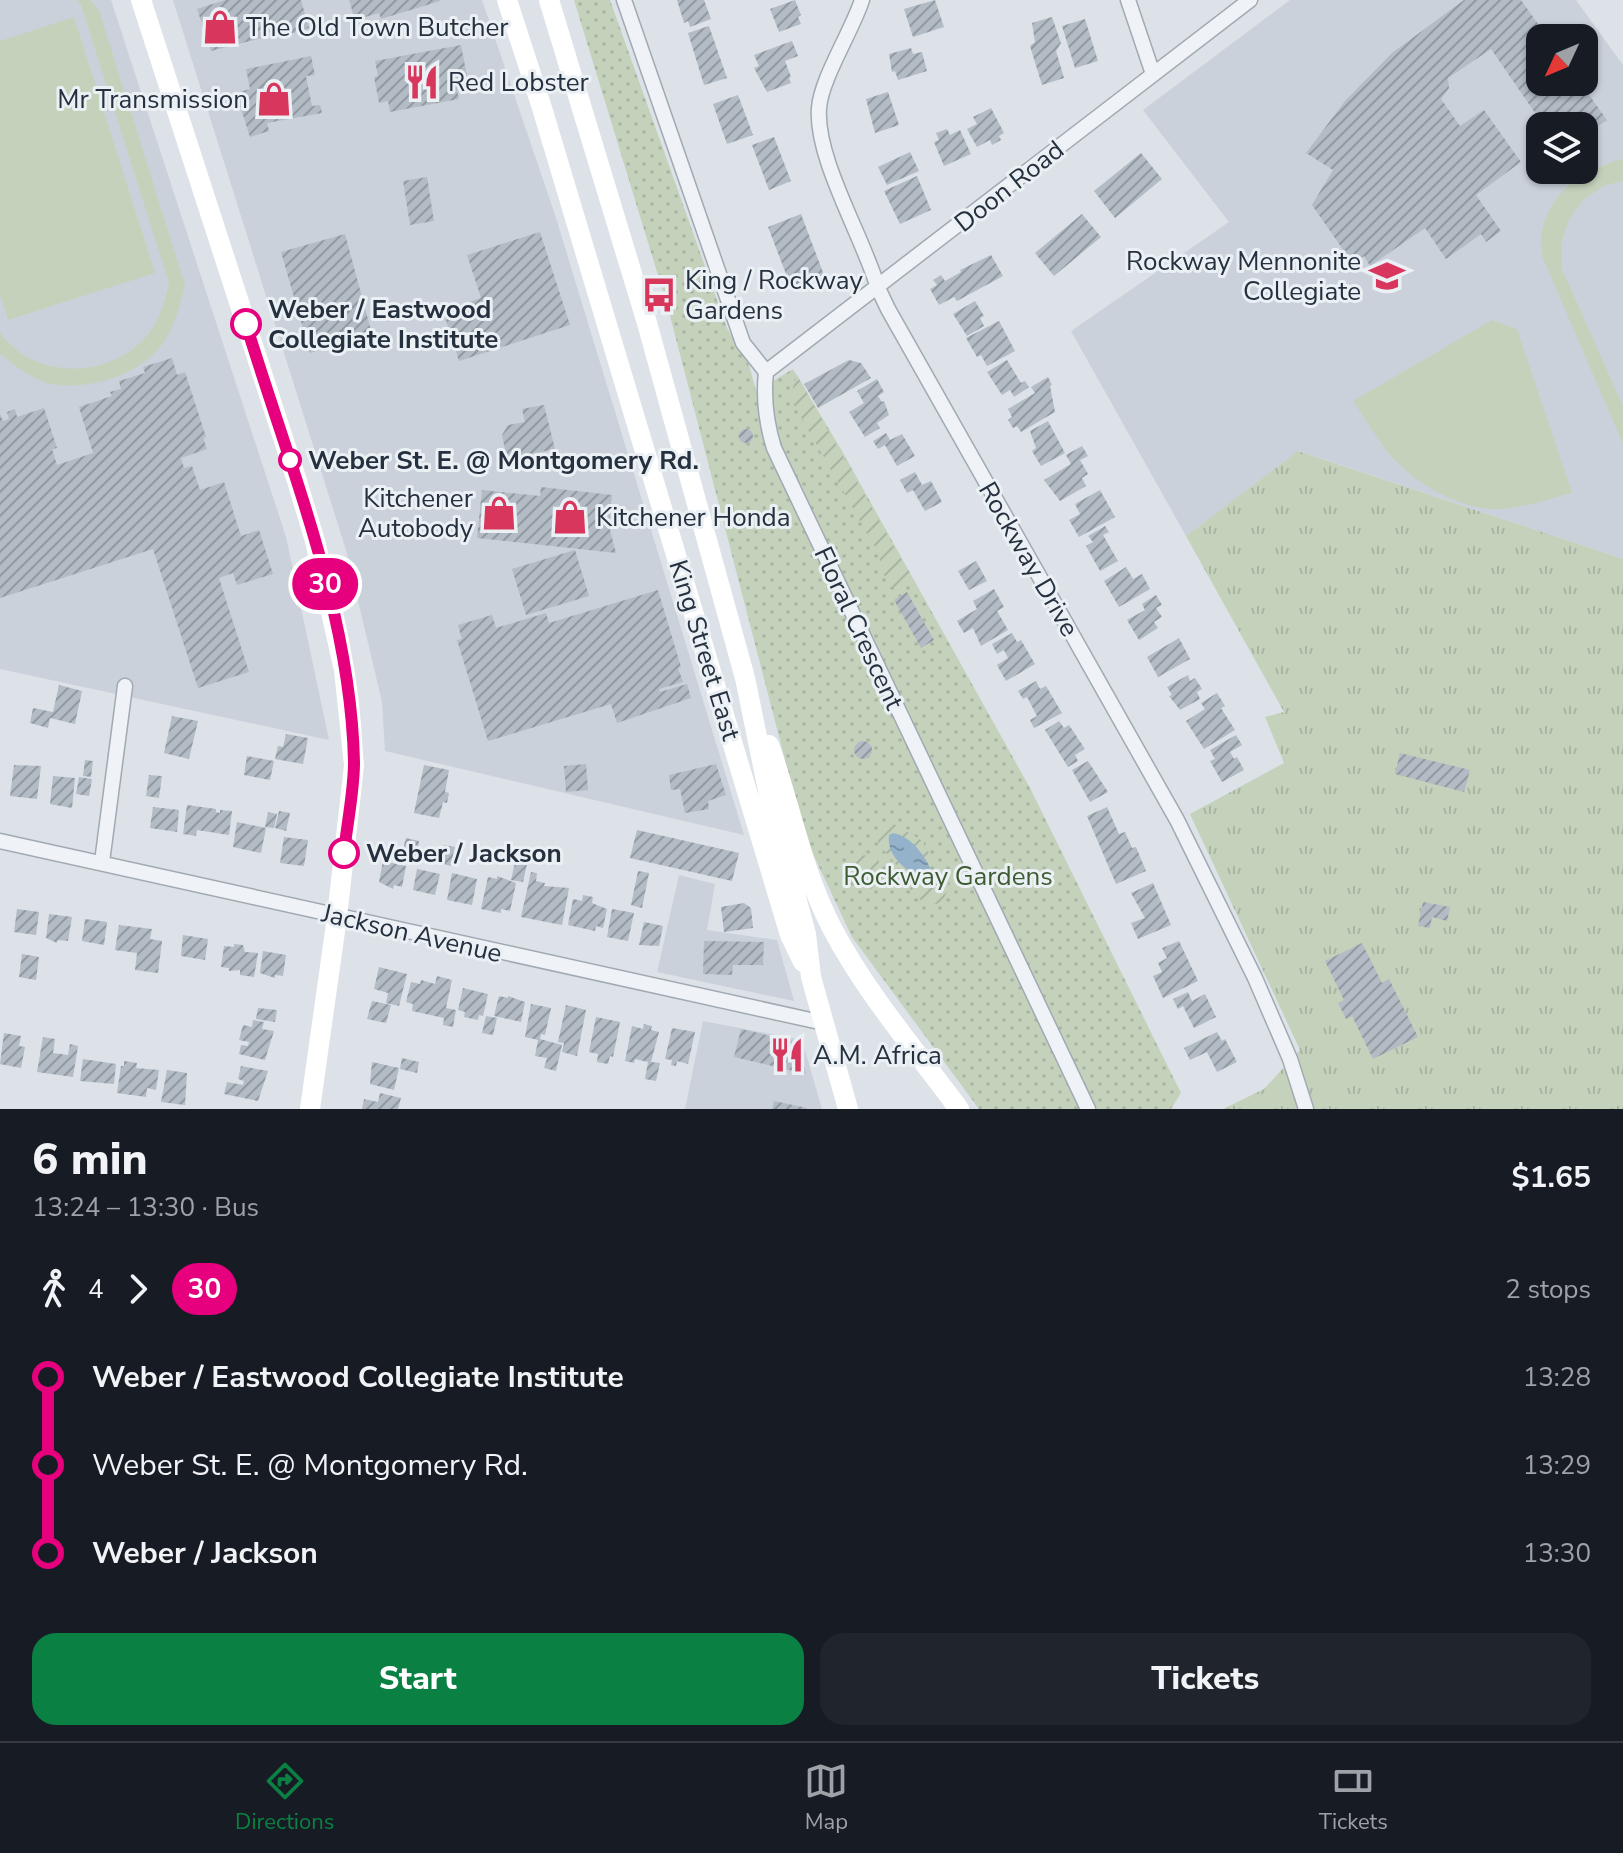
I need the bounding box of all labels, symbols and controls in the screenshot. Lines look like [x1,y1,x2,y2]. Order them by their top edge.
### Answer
shop icon: The Old Town Butcher [201,8,239,46]
place label: The Old Town Butcher [246,10,509,45]
north arrow [1526,24,1598,96]
map controls [1526,24,1598,184]
restaurant icon: Red Lobster [403,63,441,101]
place label: Red Lobster [448,65,590,100]
shop icon: Mr Transmission [255,80,293,118]
place label: Mr Transmission [57,82,248,117]
button: layers [1526,112,1598,184]
street label: Doon Road [947,133,1071,240]
place label: Rockway Mennonite Collegiate [1126,244,1361,309]
school or university icon: Rockway Mennonite Collegiate [1368,257,1406,295]
place label: King / Rockway Gardens [685,263,863,328]
bus stop icon: King / Rockway Gardens [640,276,678,314]
place label: Weber / Eastwood Collegiate Institute [268,292,498,357]
marker: Weber / Eastwood Collegiate Institute [231,309,261,339]
place label: Weber St. E. @ Montgomery Rd. [308,443,699,478]
marker: Weber St. E. @ Montgomery Rd. [279,449,301,471]
street label: Rockway Drive [970,476,1087,643]
place label: Kitchener Autobody [358,481,474,546]
shop icon: Kitchener Autobody [480,494,518,532]
shop icon: Kitchener Honda [551,498,589,536]
place label: Kitchener Honda [596,500,790,535]
street label: Floral Crescent [805,541,912,716]
street label: King Street East [660,556,749,745]
line badge: 30 [289,558,361,610]
text: 30 [308,565,342,603]
place label: Weber / Jackson [366,836,562,871]
marker: Weber / Jackson [329,838,359,868]
park label: Rockway Gardens [843,859,1053,894]
street label: Jackson Avenue [317,896,505,971]
restaurant icon: A.M. Africa [768,1036,806,1074]
place label: A.M. Africa [813,1038,942,1073]
text: 6 min [32,1130,148,1190]
text: $1.65 [1512,1157,1591,1198]
text: 13:24 – 13:30 · Bus [32,1190,259,1225]
icon: walk [32,1267,76,1311]
icon: forward [116,1267,160,1311]
text: 30 [188,1270,221,1308]
text: 4 [88,1272,104,1307]
text: 2 stops [1505,1272,1591,1307]
text: Weber / Eastwood Collegiate Institute [92,1357,624,1398]
text: 13:28 [1523,1360,1591,1395]
text: Weber St. E. @ Montgomery Rd. [92,1445,528,1486]
text: 13:29 [1523,1448,1591,1483]
text: Weber / Jackson [92,1533,318,1574]
text: 13:30 [1523,1536,1591,1571]
button: Start [32,1633,804,1725]
button: Tickets [820,1633,1591,1725]
tab: Directions [235,1759,334,1837]
tab: Map [804,1759,848,1837]
tab: Tickets [1319,1759,1388,1837]

